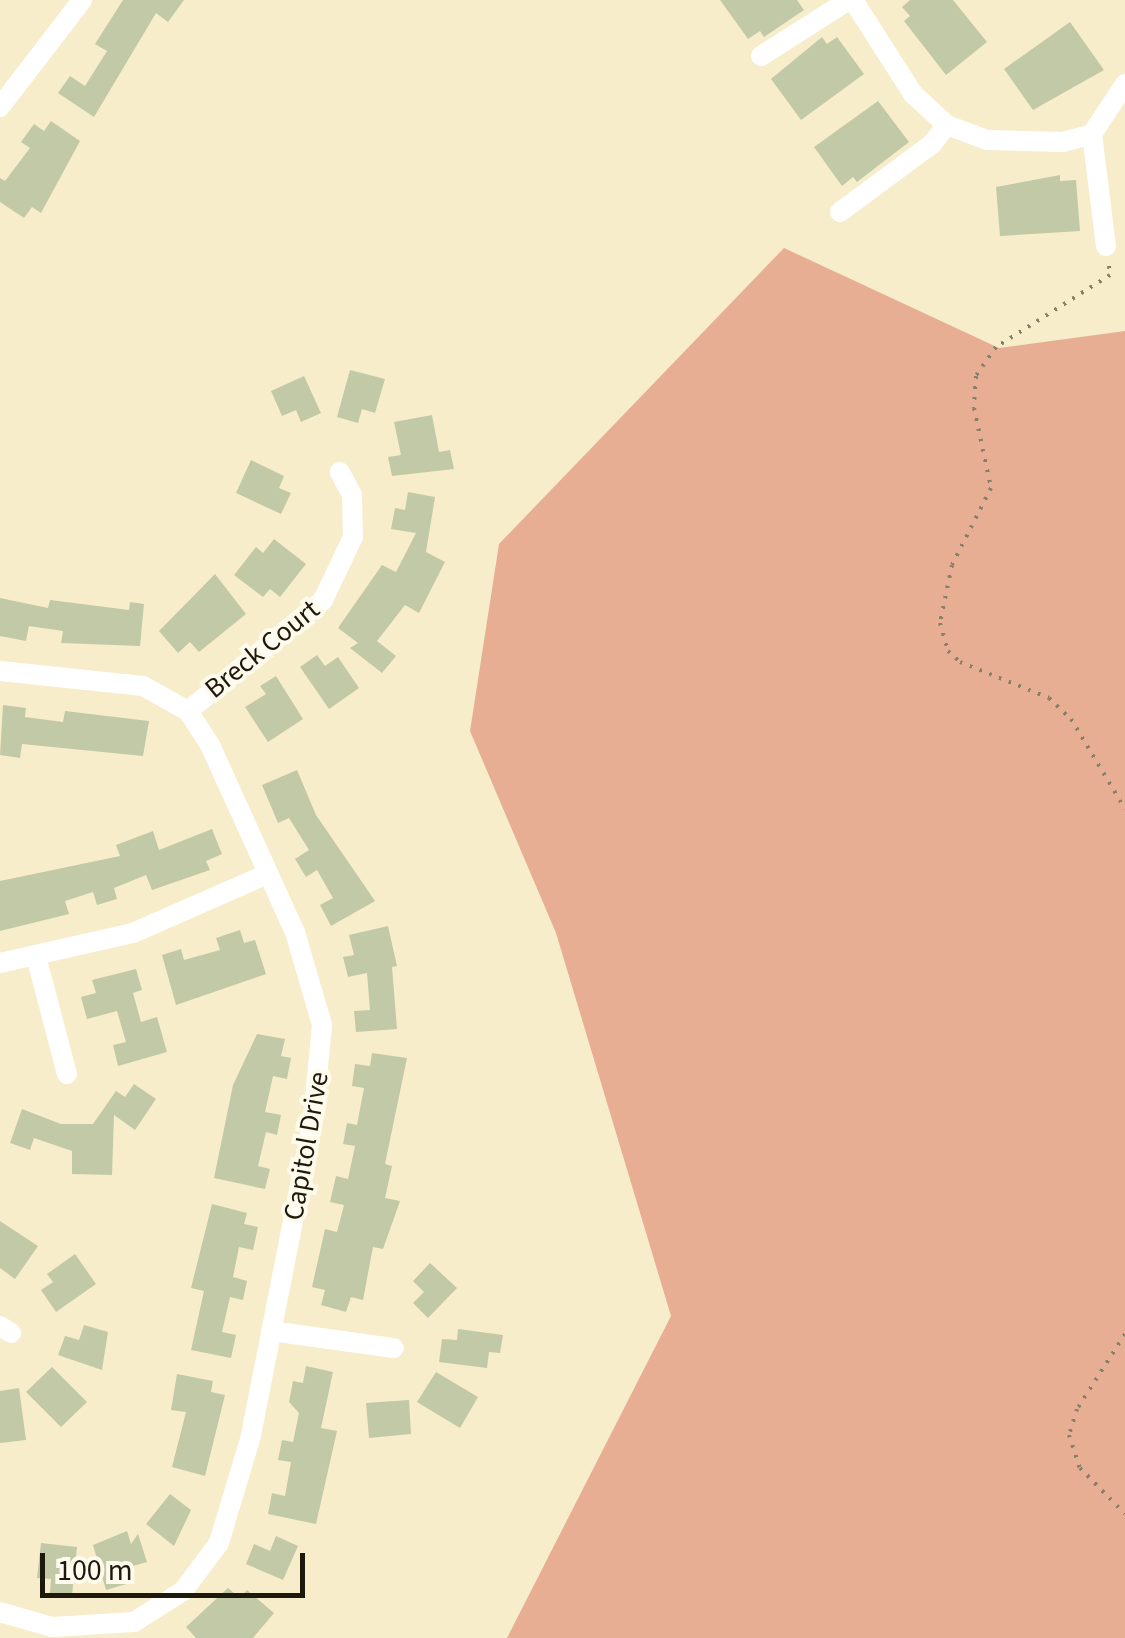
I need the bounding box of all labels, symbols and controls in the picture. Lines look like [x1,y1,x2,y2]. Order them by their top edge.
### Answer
street label: Breck Court [198,593,326,705]
street label: Capitol Drive [276,1069,336,1223]
scale bar [45,1533,310,1595]
text: 100 m [57,1549,133,1592]

